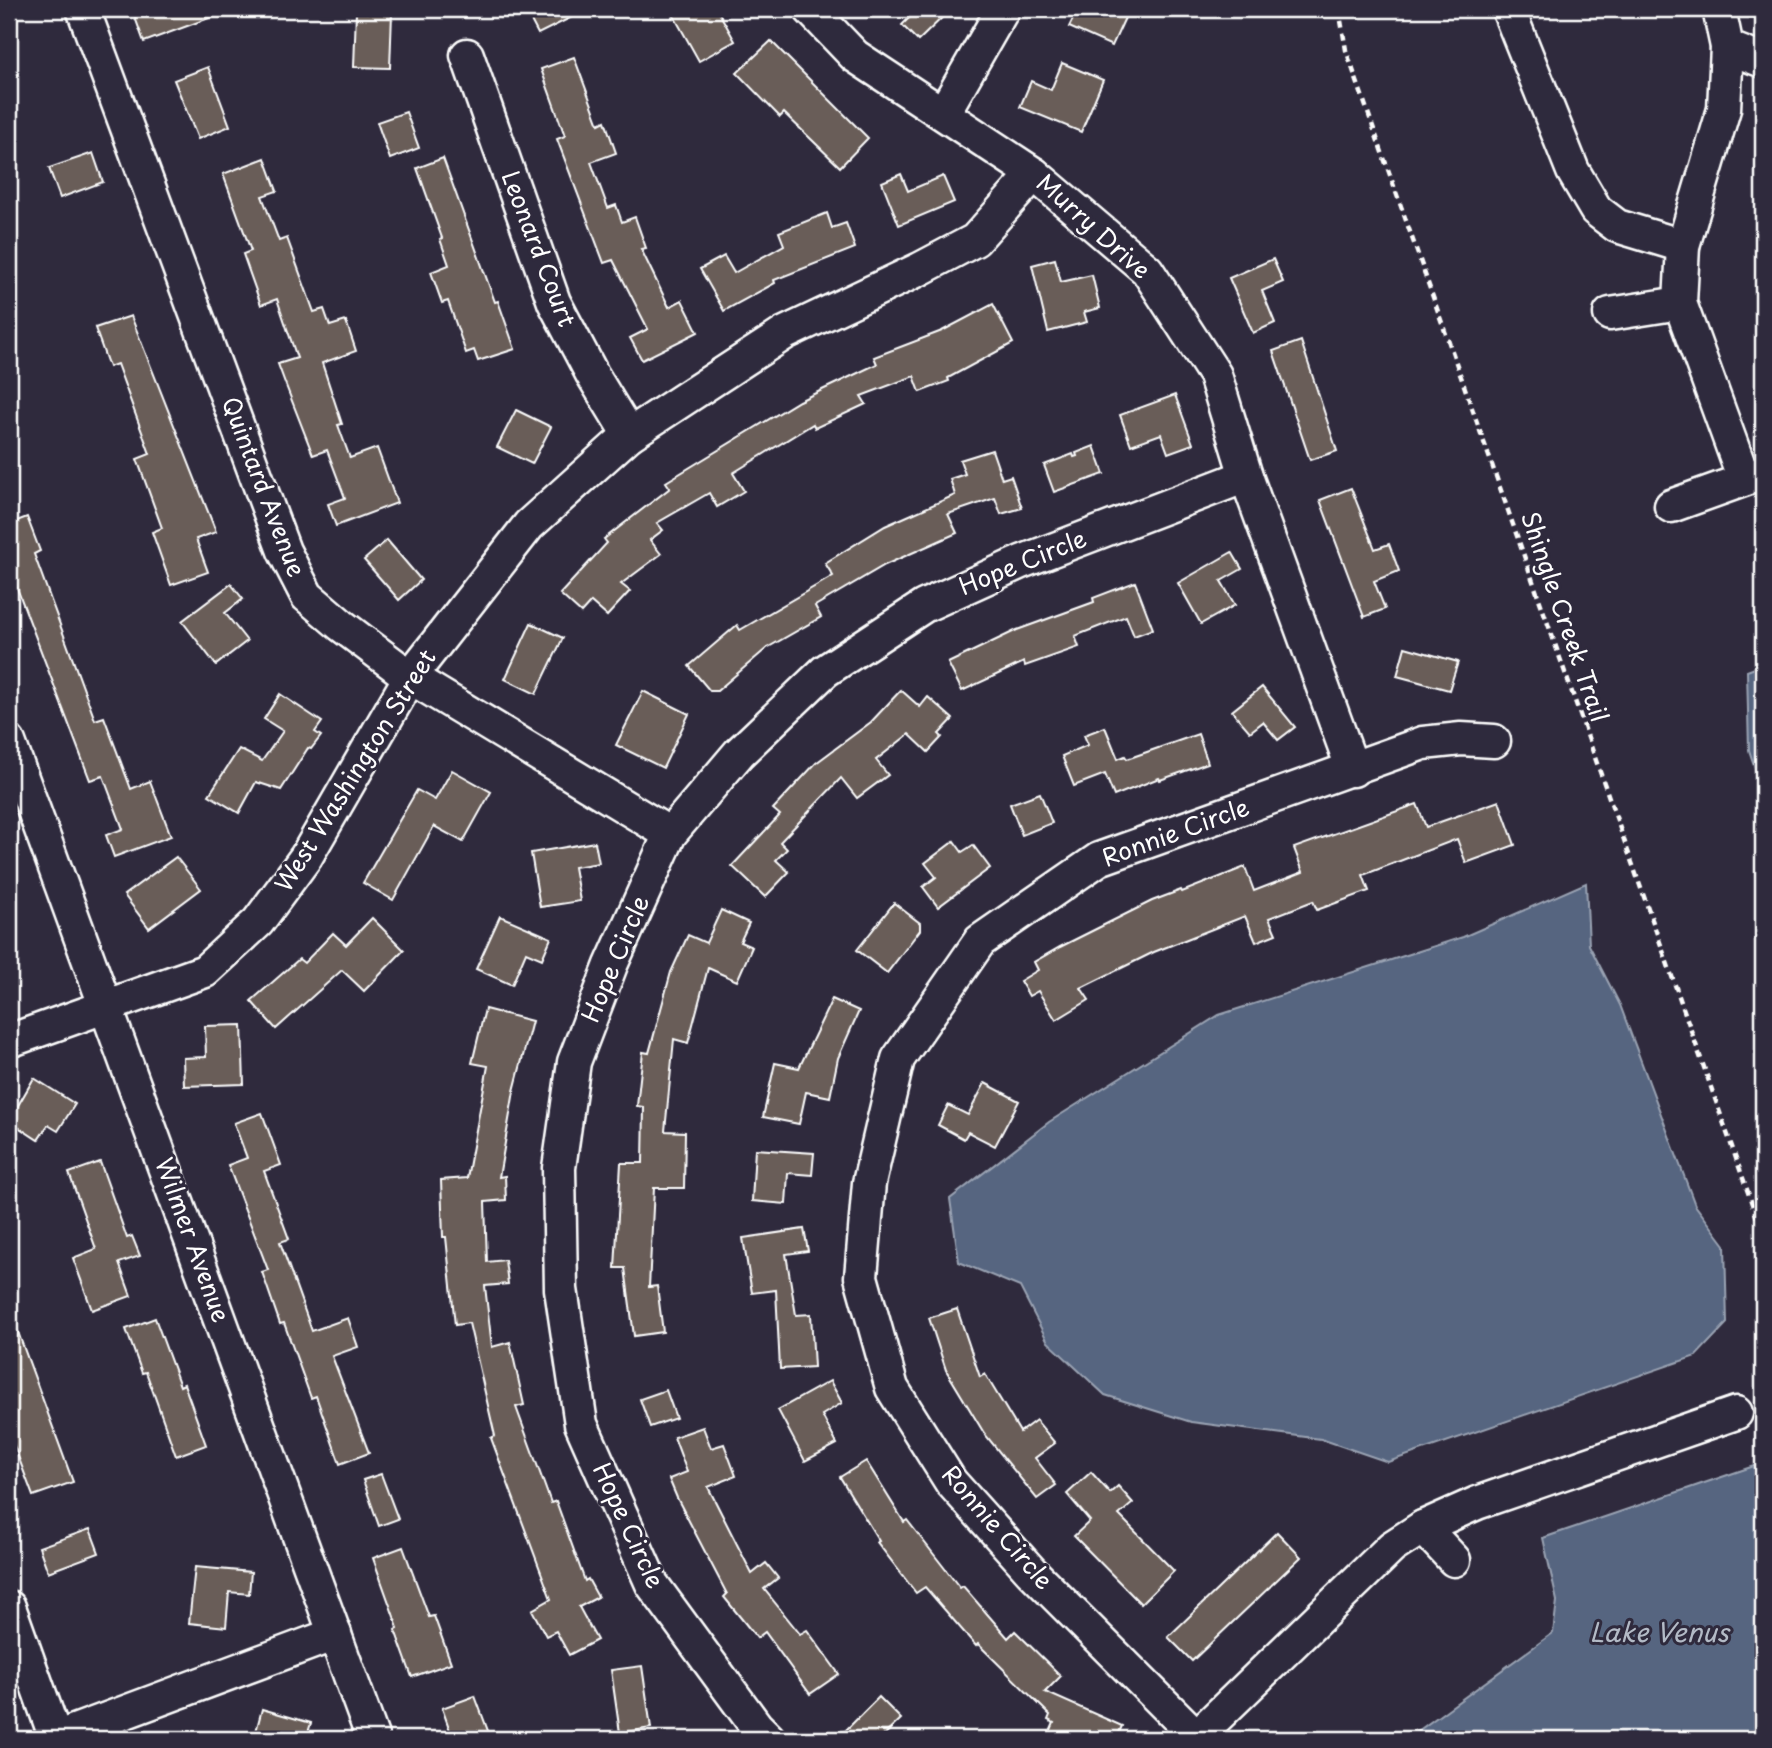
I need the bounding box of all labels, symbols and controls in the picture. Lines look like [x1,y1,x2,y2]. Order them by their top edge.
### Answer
street label: Murry Drive [1029,164,1159,287]
street label: Leonard Court [494,165,586,332]
street label: Quintard Avenue [214,391,316,582]
street label: Shingle Creek Trail [1513,506,1619,727]
street label: Hope Circle [953,519,1092,603]
street label: West Washington Street [265,641,444,898]
street label: Ronnie Circle [1097,788,1254,874]
street label: Hope Circle [571,889,657,1027]
street label: Wilmer Avenue [147,1152,240,1327]
street label: Hope Circle [585,1456,675,1594]
street label: Ronnie Circle [934,1457,1063,1597]
water label: Lake Venus [1589,1612,1731,1651]

